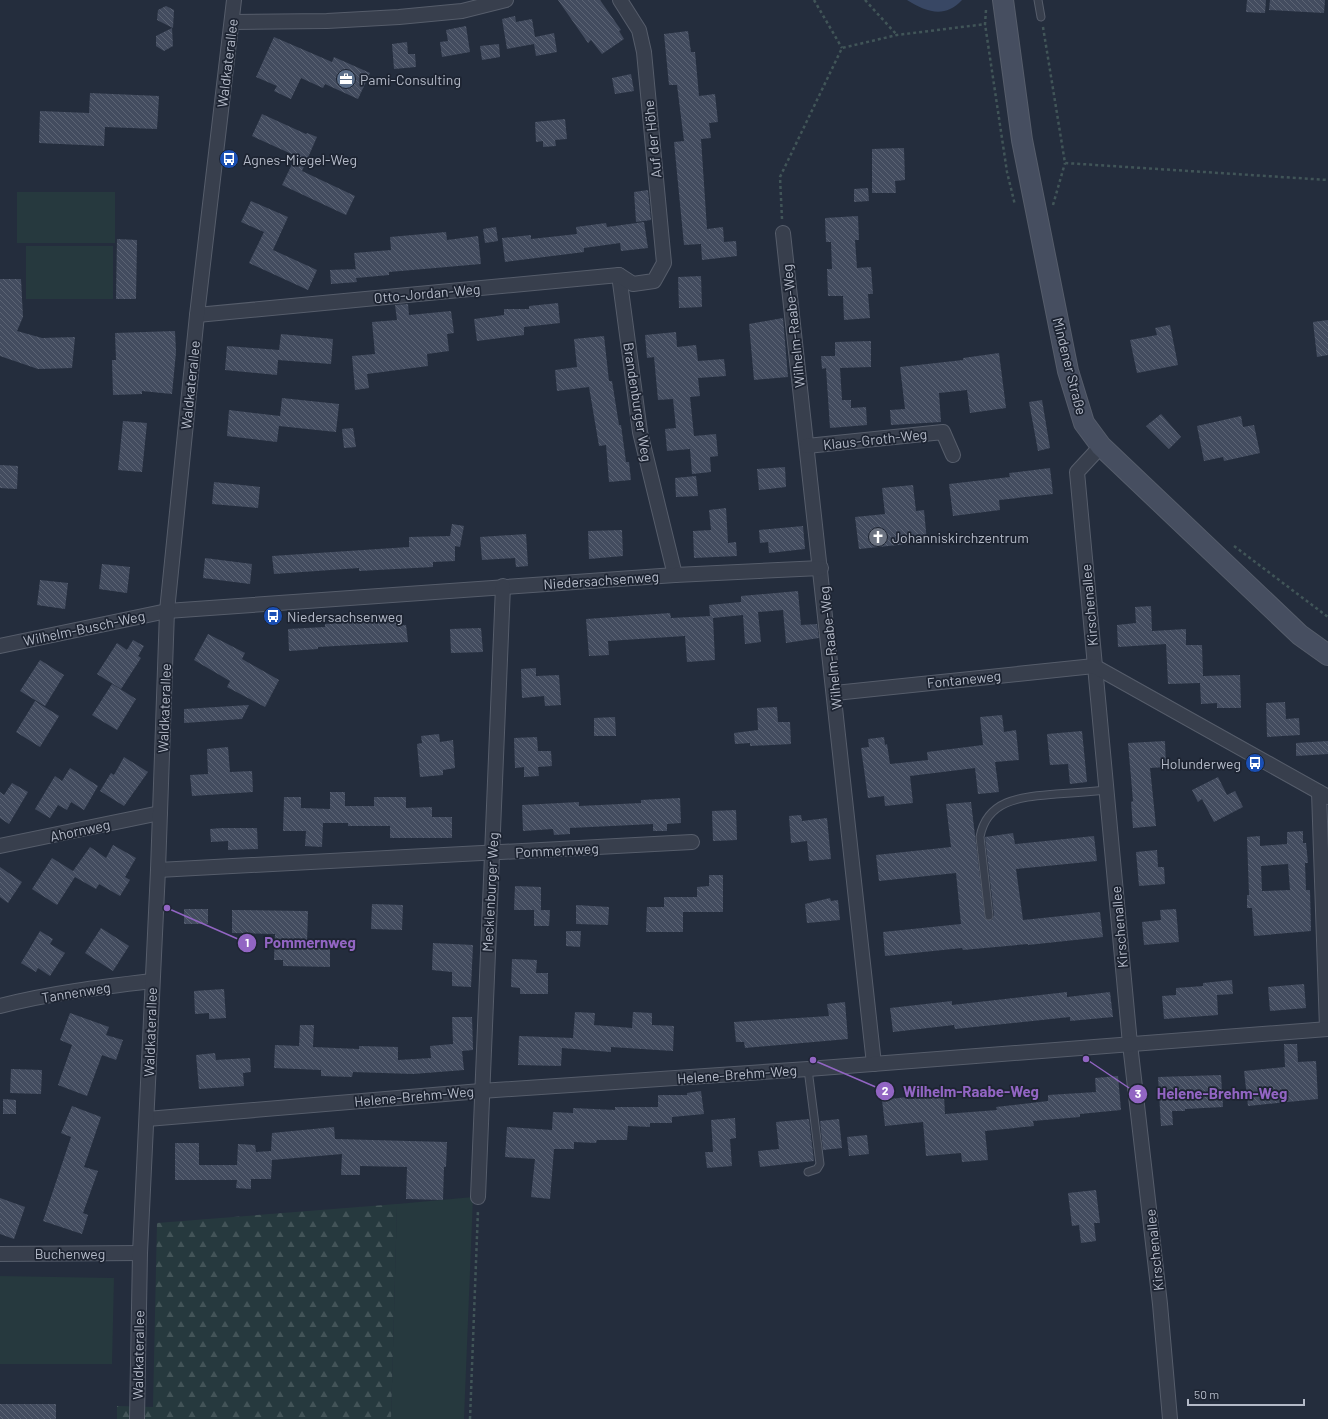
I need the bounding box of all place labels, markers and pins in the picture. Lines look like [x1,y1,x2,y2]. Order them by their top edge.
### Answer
office icon: Pami-Consulting [335,68,357,90]
place label: Pami-Consulting [360,71,461,88]
bus stop icon: Agnes-Miegel-Weg [218,148,240,170]
place label: Agnes-Miegel-Weg [243,151,357,168]
church icon: Johanniskirchzentrum [867,526,889,548]
place label: Johanniskirchzentrum [892,529,1029,546]
bus stop icon: Niedersachsenweg [262,605,284,627]
place label: Niedersachsenweg [287,608,403,625]
bus stop icon: Holunderweg [1244,752,1266,774]
place label: Holunderweg [1161,755,1241,772]
callout: Pommernweg [237,929,364,956]
callout: Wilhelm-Raabe-Weg [875,1078,1047,1105]
callout: Helene-Brehm-Weg [1128,1081,1295,1108]

